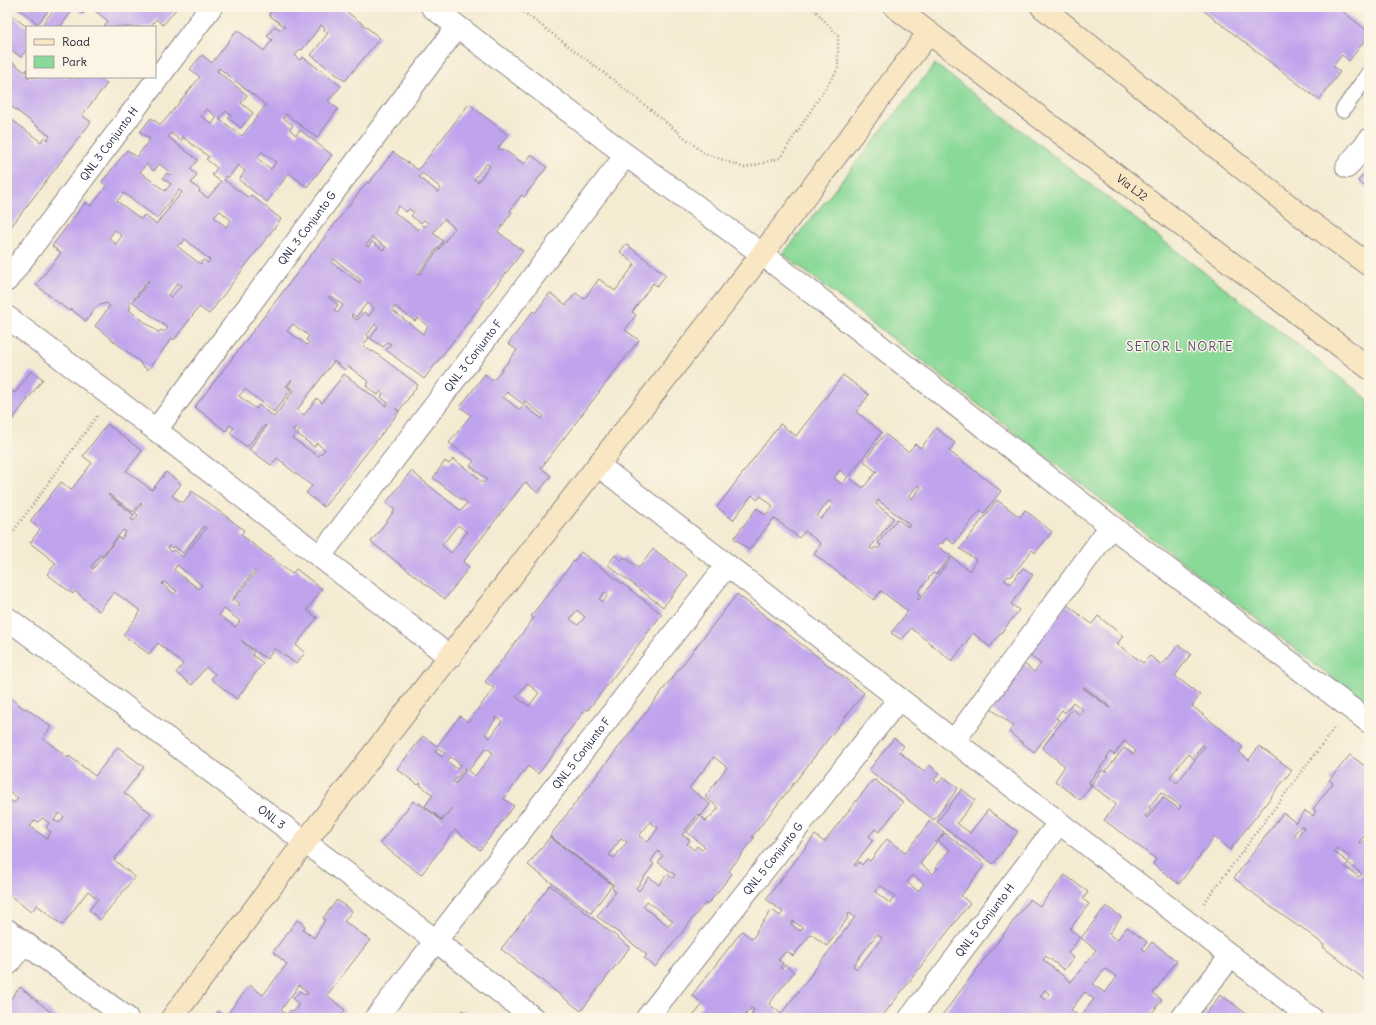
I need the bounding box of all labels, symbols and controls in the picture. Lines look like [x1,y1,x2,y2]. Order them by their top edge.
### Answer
legend [26,26,156,78]
text: Road [62,34,90,49]
text: Park [62,54,87,69]
street label: QNL 3 Conjunto H [77,104,141,184]
street label: Via LJ2 [1114,171,1150,204]
street label: QNL 3 Conjunto G [275,188,339,268]
street label: QNL 3 Conjunto F [441,317,505,395]
district label: SETOR L NORTE [1126,338,1234,355]
street label: QNL 5 Conjunto F [549,714,613,792]
street label: ONL 3 [255,802,288,832]
street label: QNL 5 Conjunto G [740,819,806,898]
street label: QNL 5 Conjunto H [952,881,1017,960]

